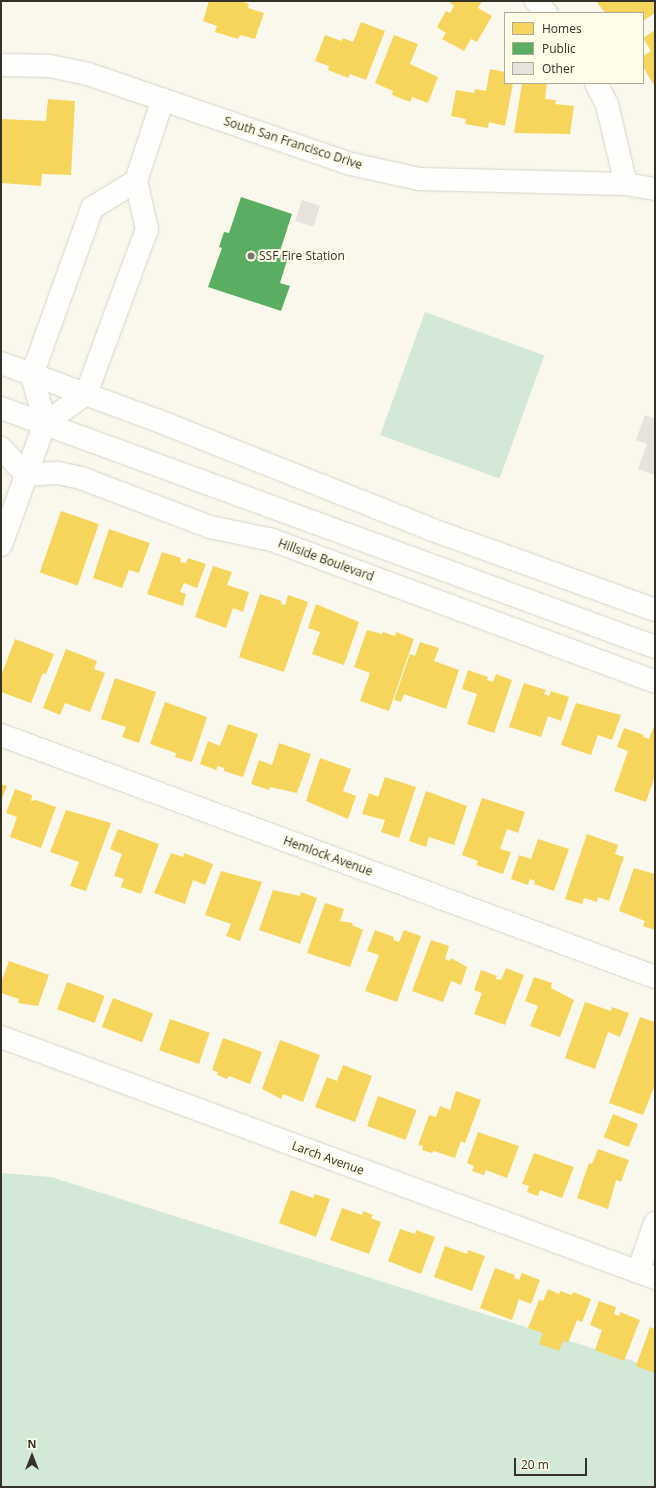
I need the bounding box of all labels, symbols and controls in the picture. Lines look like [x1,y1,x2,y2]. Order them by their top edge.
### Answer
legend [504,12,644,84]
text: Homes [542,20,582,37]
text: Public [542,40,576,57]
text: Other [542,60,575,77]
street label: South San Francisco Drive [222,114,364,172]
place label: SSF Fire Station [259,249,345,263]
marker: SSF Fire Station [246,251,256,261]
street label: Hillside Boulevard [276,536,376,584]
street label: Hemlock Avenue [281,833,375,879]
street label: Larch Avenue [290,1138,366,1178]
north arrow [12,1436,52,1476]
text: N [28,1436,36,1451]
scale bar [516,1450,589,1476]
text: 20 m [521,1456,549,1473]

